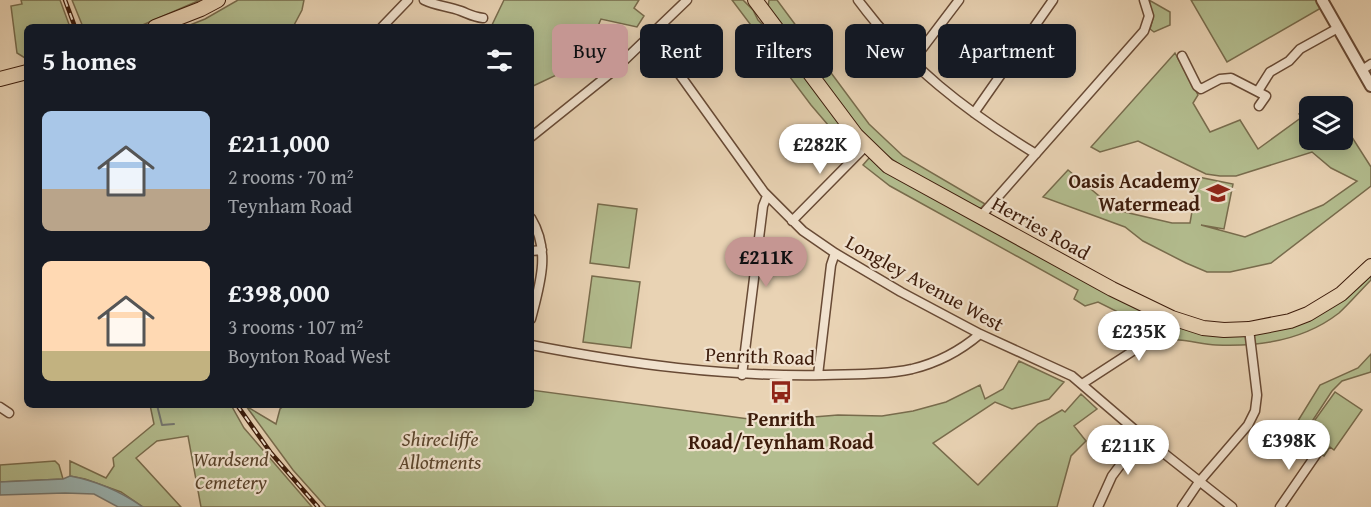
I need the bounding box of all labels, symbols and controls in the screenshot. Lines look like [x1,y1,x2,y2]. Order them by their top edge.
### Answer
chip: Buy [552,24,628,78]
chip: Rent [640,24,723,78]
chip: Filters [735,24,833,78]
chip: New [845,24,926,78]
chip: Apartment [938,24,1076,78]
text: 5 homes [42,41,137,80]
icon: filters [483,44,516,77]
map controls [1299,96,1353,150]
button: layers [1299,96,1353,150]
text: £211,000 [228,123,330,162]
pin: £282K [778,124,862,175]
text: £282K [793,129,847,158]
icon: home [90,135,162,207]
text: 2 rooms · 70 m² [228,162,354,191]
place label: Oasis Academy Watermead [1068,166,1201,218]
school or university icon: Oasis Academy Watermead [1205,180,1231,206]
street label: Herries Road [987,189,1096,267]
text: Teynham Road [228,191,352,220]
street label: Longley Avenue West [841,227,1010,338]
pin: £211K [724,237,808,288]
text: £211K [739,242,793,271]
text: £398,000 [228,273,330,312]
icon: home [90,285,162,357]
pin: £235K [1097,311,1181,362]
text: 3 rooms · 107 m² [228,312,363,341]
text: £235K [1112,316,1166,345]
street label: Penrith Road [705,339,816,372]
text: Boynton Road West [228,341,391,370]
bus stop icon: Penrith Road/Teynham Road [768,379,794,405]
place label: Penrith Road/Teynham Road [688,404,874,456]
pin: £398K [1247,420,1331,471]
park label: Shirecliffe Allotments [398,424,482,476]
pin: £211K [1086,425,1170,476]
text: £398K [1262,425,1316,454]
text: £211K [1101,430,1155,459]
park label: Wardsend Cemetery [193,444,269,496]

